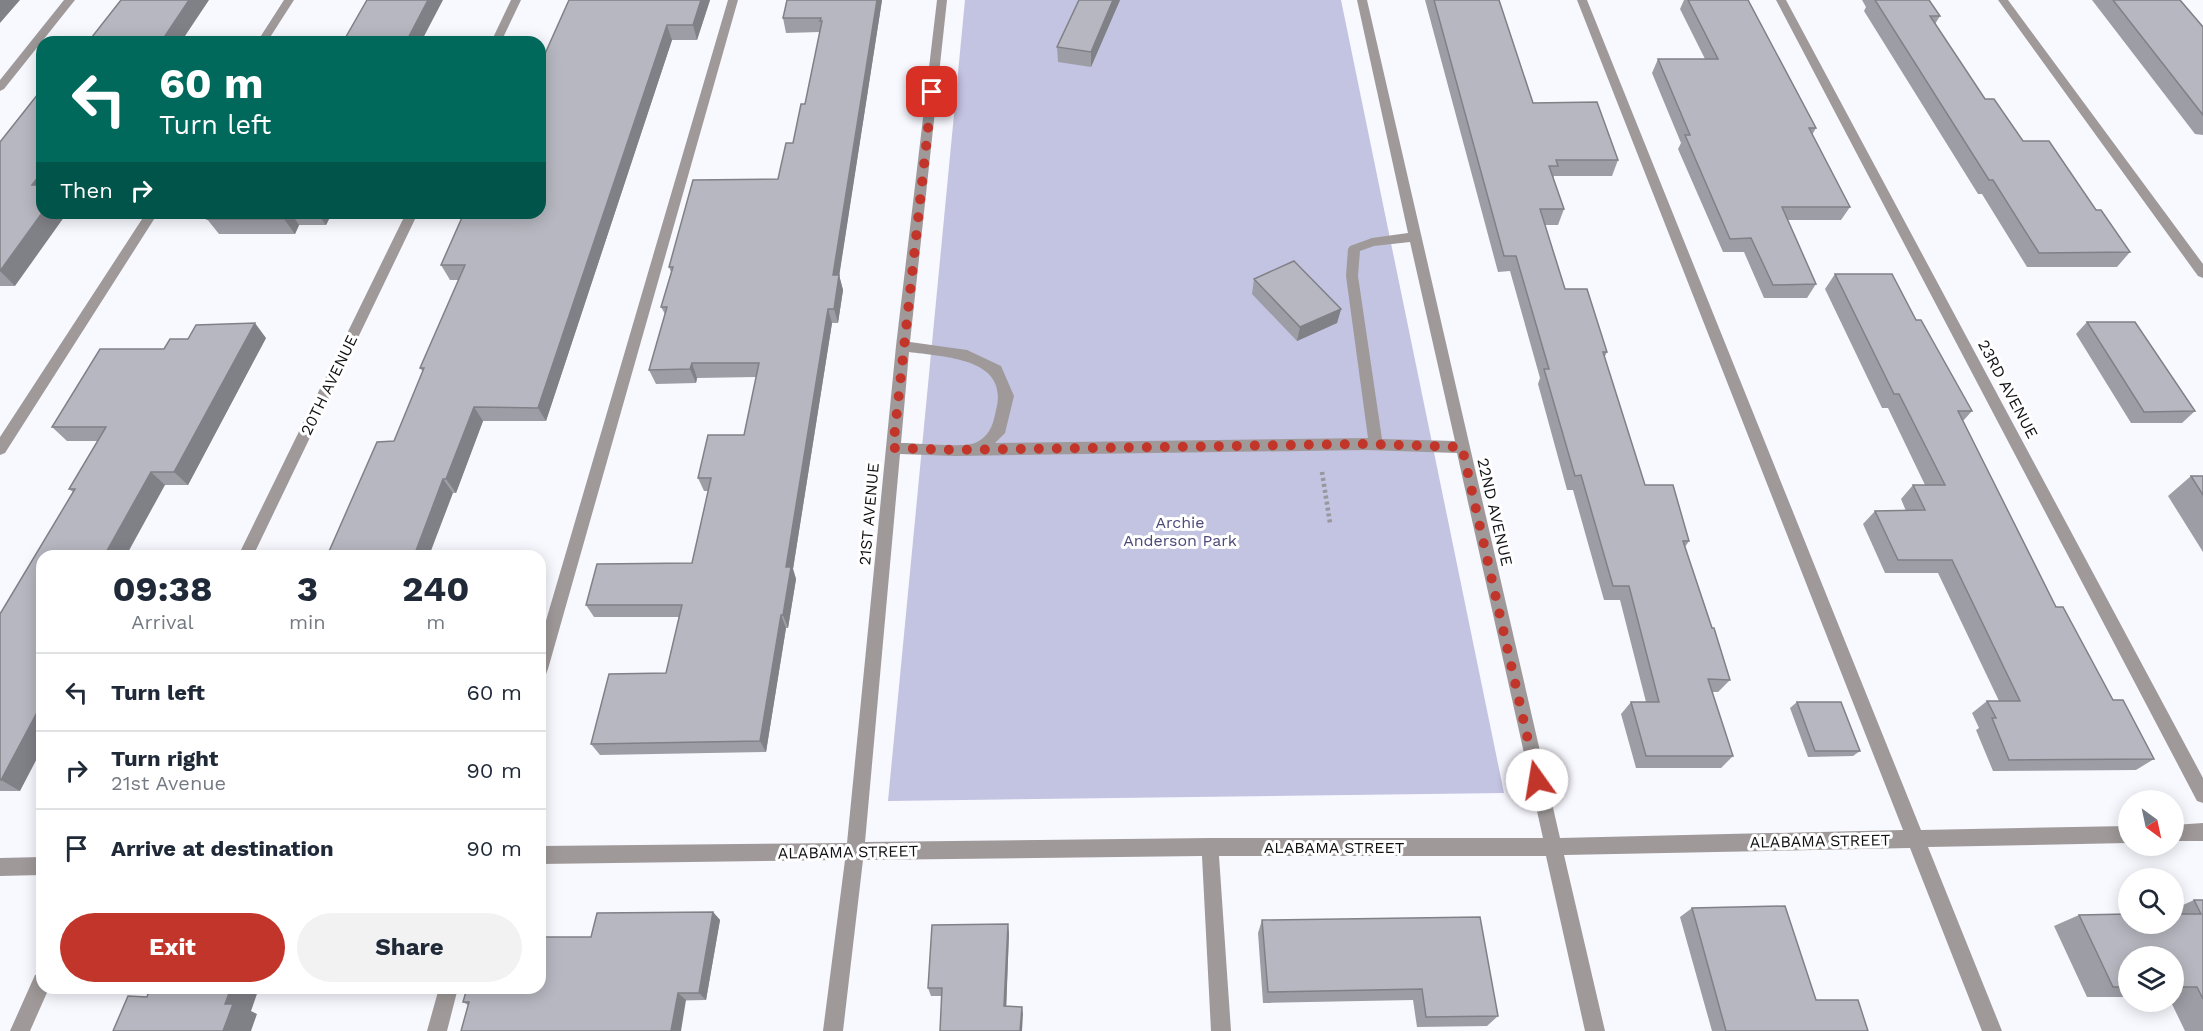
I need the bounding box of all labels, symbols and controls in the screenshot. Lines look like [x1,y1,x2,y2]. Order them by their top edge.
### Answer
text: 60 m [159,59,263,108]
icon: left [60,60,138,138]
pin [906,66,957,117]
icon: arrive [915,75,948,108]
text: Turn left [159,109,271,141]
icon: right [125,174,158,207]
text: Then [60,178,113,203]
street label: 20TH AVENUE [297,332,361,438]
street label: 23RD AVENUE [1974,336,2042,442]
street label: 22ND AVENUE [1473,456,1517,568]
street label: 21ST AVENUE [855,462,883,566]
park label: Archie Anderson Park [1123,513,1237,550]
text: 09:38 [112,568,213,610]
text: 3 [297,568,318,610]
text: 240 [402,568,470,610]
text: Arrival [131,610,194,634]
text: min [289,610,326,634]
text: m [426,610,445,634]
icon: left [60,676,93,709]
text: Turn left [111,680,205,705]
text: 60 m [466,680,522,705]
text: Turn right [111,746,218,771]
position arrow [1505,748,1569,812]
icon: right [60,754,93,787]
text: 90 m [466,758,522,783]
text: 21st Avenue [111,771,226,795]
north arrow [2118,790,2184,856]
map controls [2118,790,2184,1012]
street label: ALABAMA STREET [1749,830,1891,852]
icon: arrive [60,832,93,865]
text: Arrive at destination [111,836,334,861]
text: 90 m [466,836,522,861]
street label: ALABAMA STREET [1264,838,1405,857]
street label: ALABAMA STREET [777,841,919,863]
button: search [2118,868,2184,934]
button: Exit [60,913,285,982]
button: Share [297,913,522,982]
button: layers [2118,946,2184,1012]

